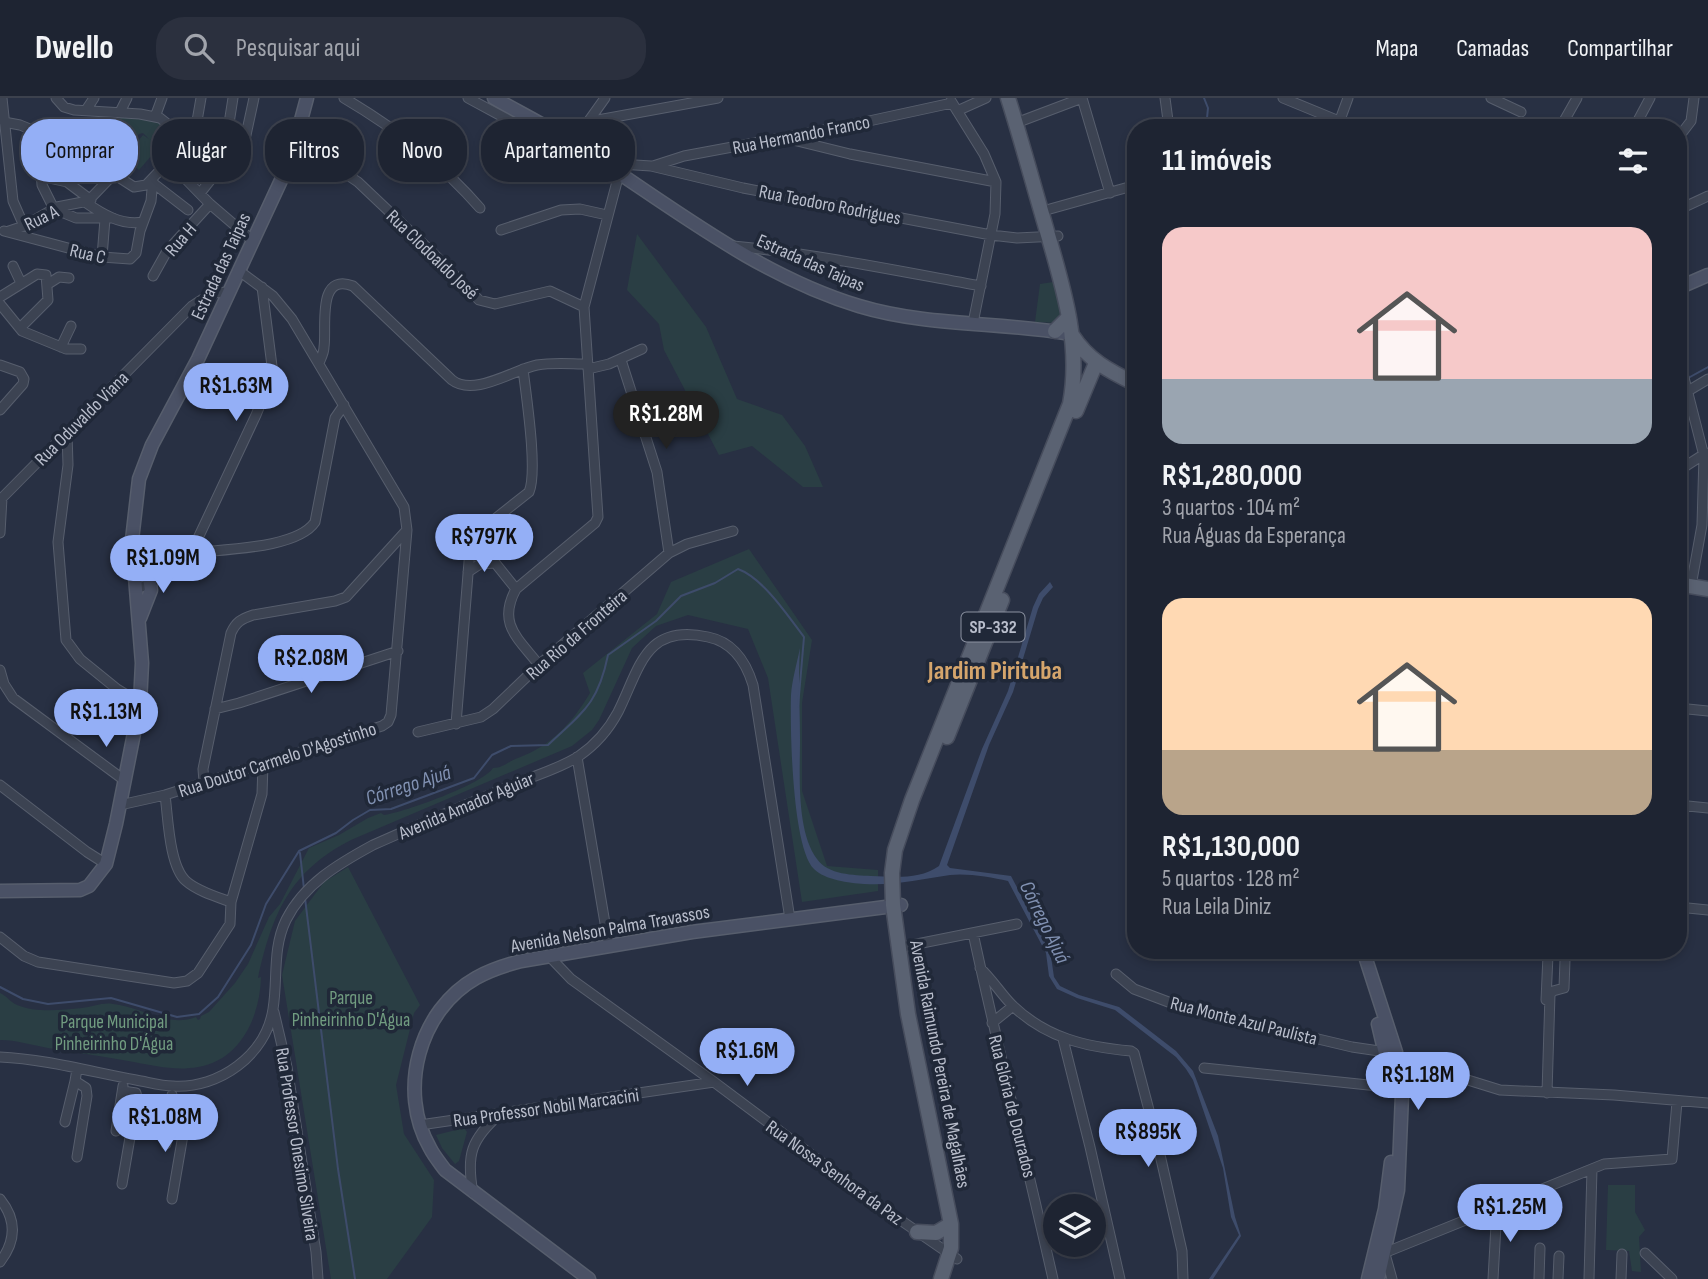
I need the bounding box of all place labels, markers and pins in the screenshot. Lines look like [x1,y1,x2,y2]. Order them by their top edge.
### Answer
pin: R$1.63M [171,364,301,423]
pin: R$1.28M [601,392,731,451]
pin: R$797K [427,514,541,574]
pin: R$1.09M [98,536,228,595]
pin: R$2.08M [246,636,376,695]
pin: R$1.13M [41,690,171,749]
pin: R$1.6M [690,1028,804,1088]
pin: R$1.18M [1353,1052,1483,1112]
pin: R$1.08M [100,1094,230,1154]
pin: R$895K [1091,1110,1205,1169]
pin: R$1.25M [1445,1184,1575,1244]

